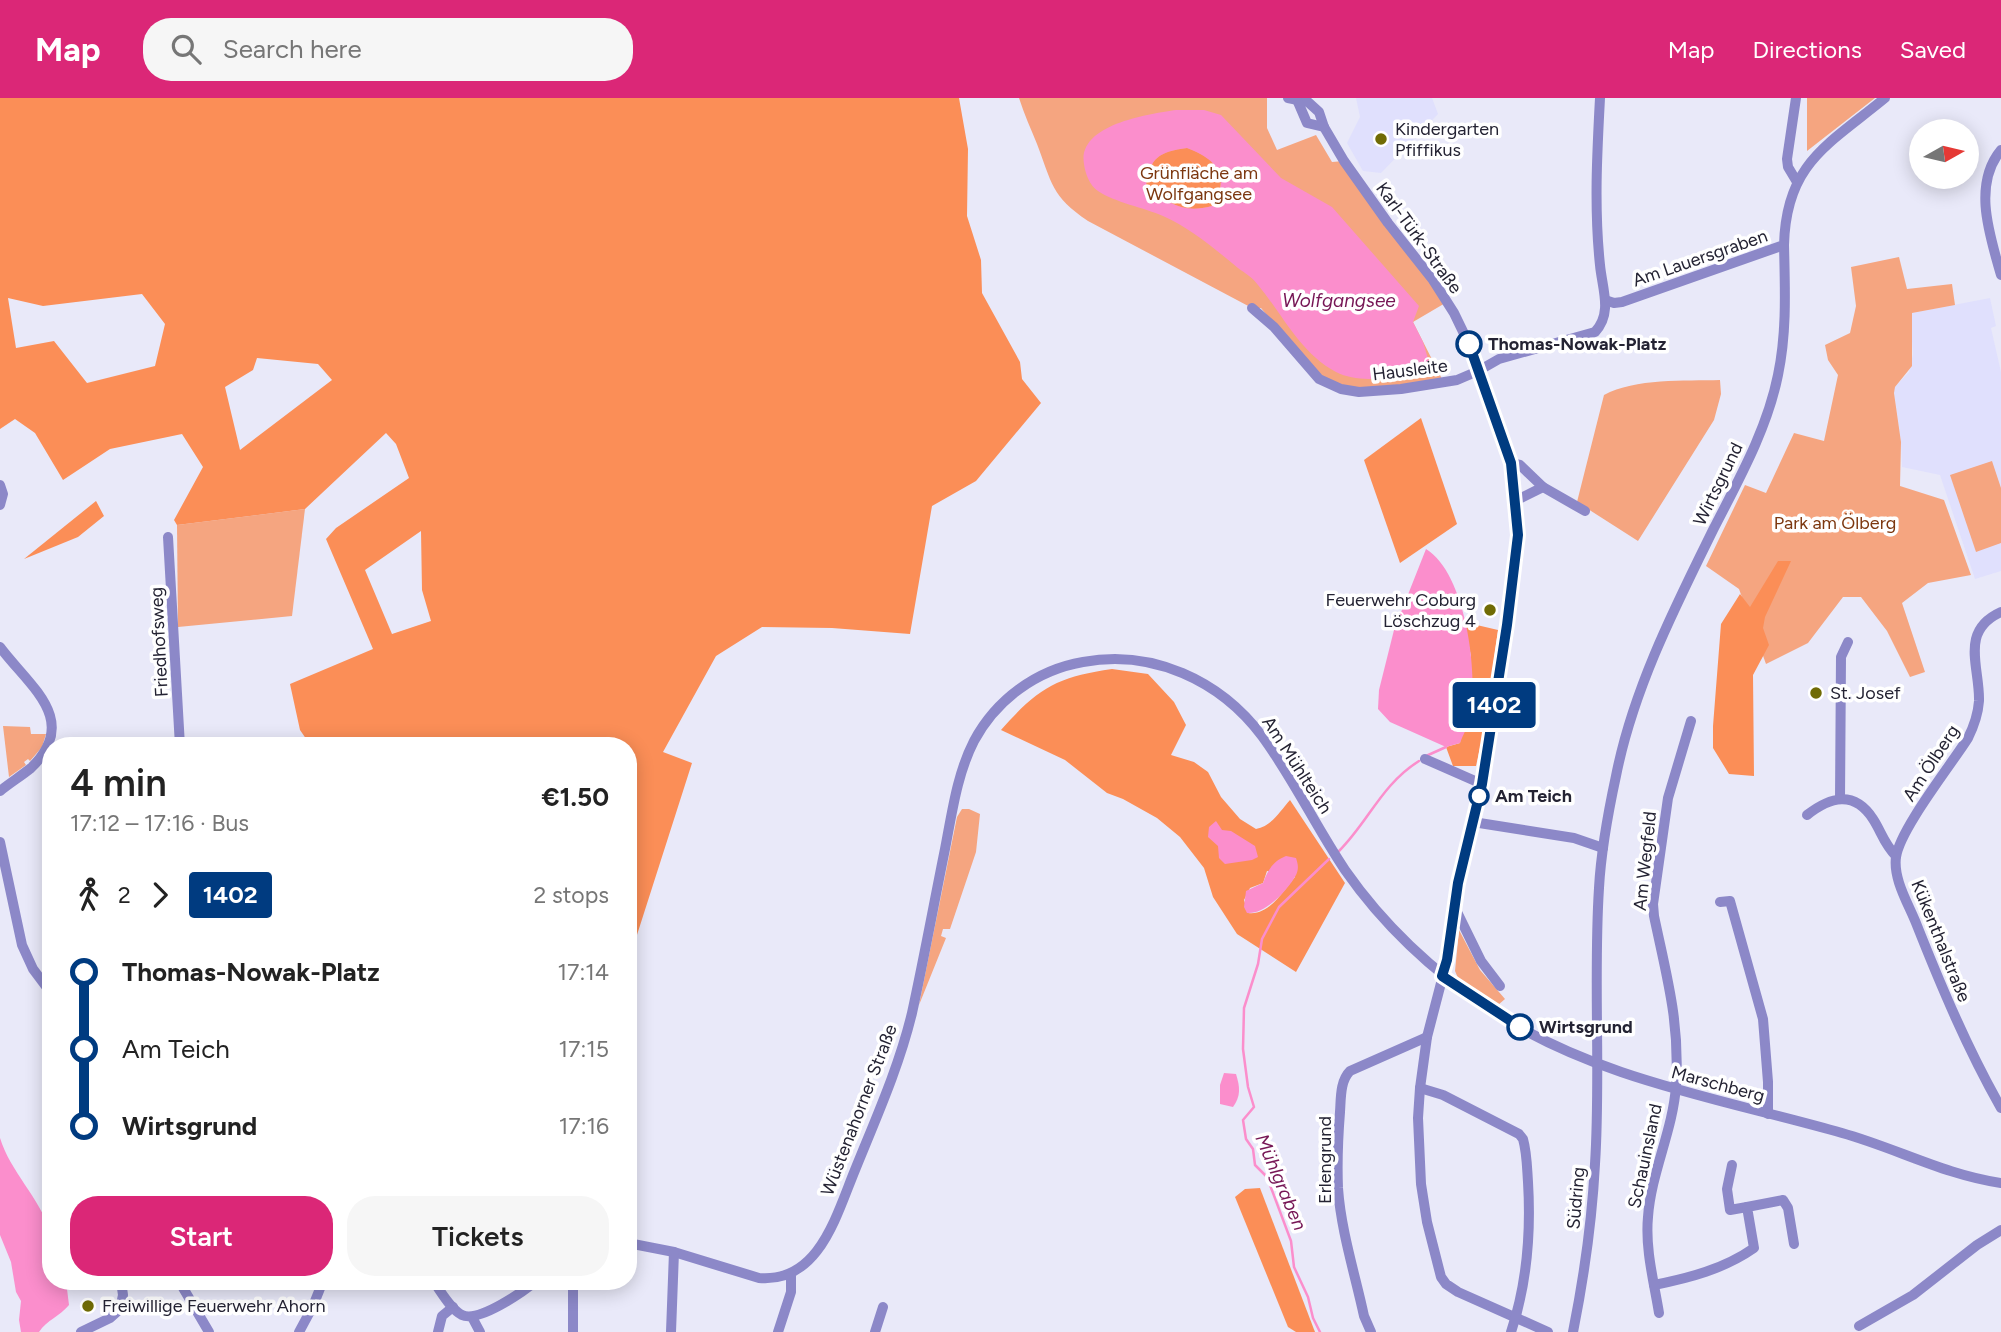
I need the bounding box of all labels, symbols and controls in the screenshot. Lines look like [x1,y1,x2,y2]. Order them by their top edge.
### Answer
search box [143,18,633,81]
text: Map [35,30,101,69]
icon: search [167,30,205,68]
text: Search here [223,33,362,65]
text: Map [1668,35,1714,64]
text: Directions [1752,35,1862,64]
text: Saved [1900,35,1966,64]
place label: Kindergarten Pfiffikus [1395,118,1499,161]
north arrow [1909,119,1979,189]
map controls [1909,119,1979,189]
marker: Kindergarten Pfiffikus [1373,131,1389,147]
park label: Grünfläche am Wolfgangsee [1140,162,1258,205]
street label: Karl-Türk-Straße [1371,178,1467,298]
street label: Am Lauersgraben [1630,225,1770,291]
water label: Wolfgangsee [1282,289,1396,312]
marker: Thomas-Nowak-Platz [1456,331,1482,357]
place label: Thomas-Nowak-Platz [1488,333,1667,355]
street label: Hausleite [1371,354,1449,386]
street label: Wirtsgrund [1688,439,1748,529]
park label: Park am Ölberg [1774,512,1896,534]
street label: Friedhofsweg [145,586,173,698]
place label: Feuerwehr Coburg Löschzug 4 [1326,589,1476,632]
marker: Feuerwehr Coburg Löschzug 4 [1482,602,1498,618]
line badge: 1402 [1445,682,1543,728]
place label: St. Josef [1830,682,1901,704]
marker: St. Josef [1808,685,1824,701]
text: 1402 [1467,690,1521,719]
street label: Am Mühlteich [1257,712,1337,818]
street label: Am Ölberg [1898,721,1964,805]
text: 4 min [70,760,167,806]
text: €1.50 [542,781,609,813]
place label: Am Teich [1495,785,1572,807]
marker: Am Teich [1469,786,1489,806]
text: 17:12 – 17:16 · Bus [70,809,249,837]
street label: Am Wegfeld [1629,810,1661,912]
icon: walk [70,876,108,914]
icon: forward [141,876,179,914]
street label: Kükenthalstraße [1906,877,1976,1005]
text: 1402 [203,880,258,909]
text: 2 [118,881,131,909]
text: 2 stops [533,881,609,909]
text: Thomas-Nowak-Platz [122,956,380,988]
text: 17:14 [558,958,609,986]
marker: Wirtsgrund [1507,1014,1533,1040]
place label: Wirtsgrund [1539,1016,1633,1038]
street label: Wüstenahorner Straße [816,1021,902,1199]
text: Am Teich [122,1033,230,1065]
text: 17:15 [559,1035,609,1063]
street label: Marschberg [1669,1061,1767,1107]
street label: Schauinsland [1623,1102,1667,1210]
text: Wirtsgrund [122,1110,257,1142]
text: 17:16 [559,1112,609,1140]
street label: Erlengrund [1314,1116,1336,1204]
water label: Mühlgraben [1250,1130,1312,1234]
street label: Südring [1562,1166,1590,1230]
button: Start [70,1196,333,1276]
button: Tickets [347,1196,609,1276]
place label: Freiwillige Feuerwehr Ahorn [102,1295,325,1317]
marker: Freiwillige Feuerwehr Ahorn [80,1298,96,1314]

